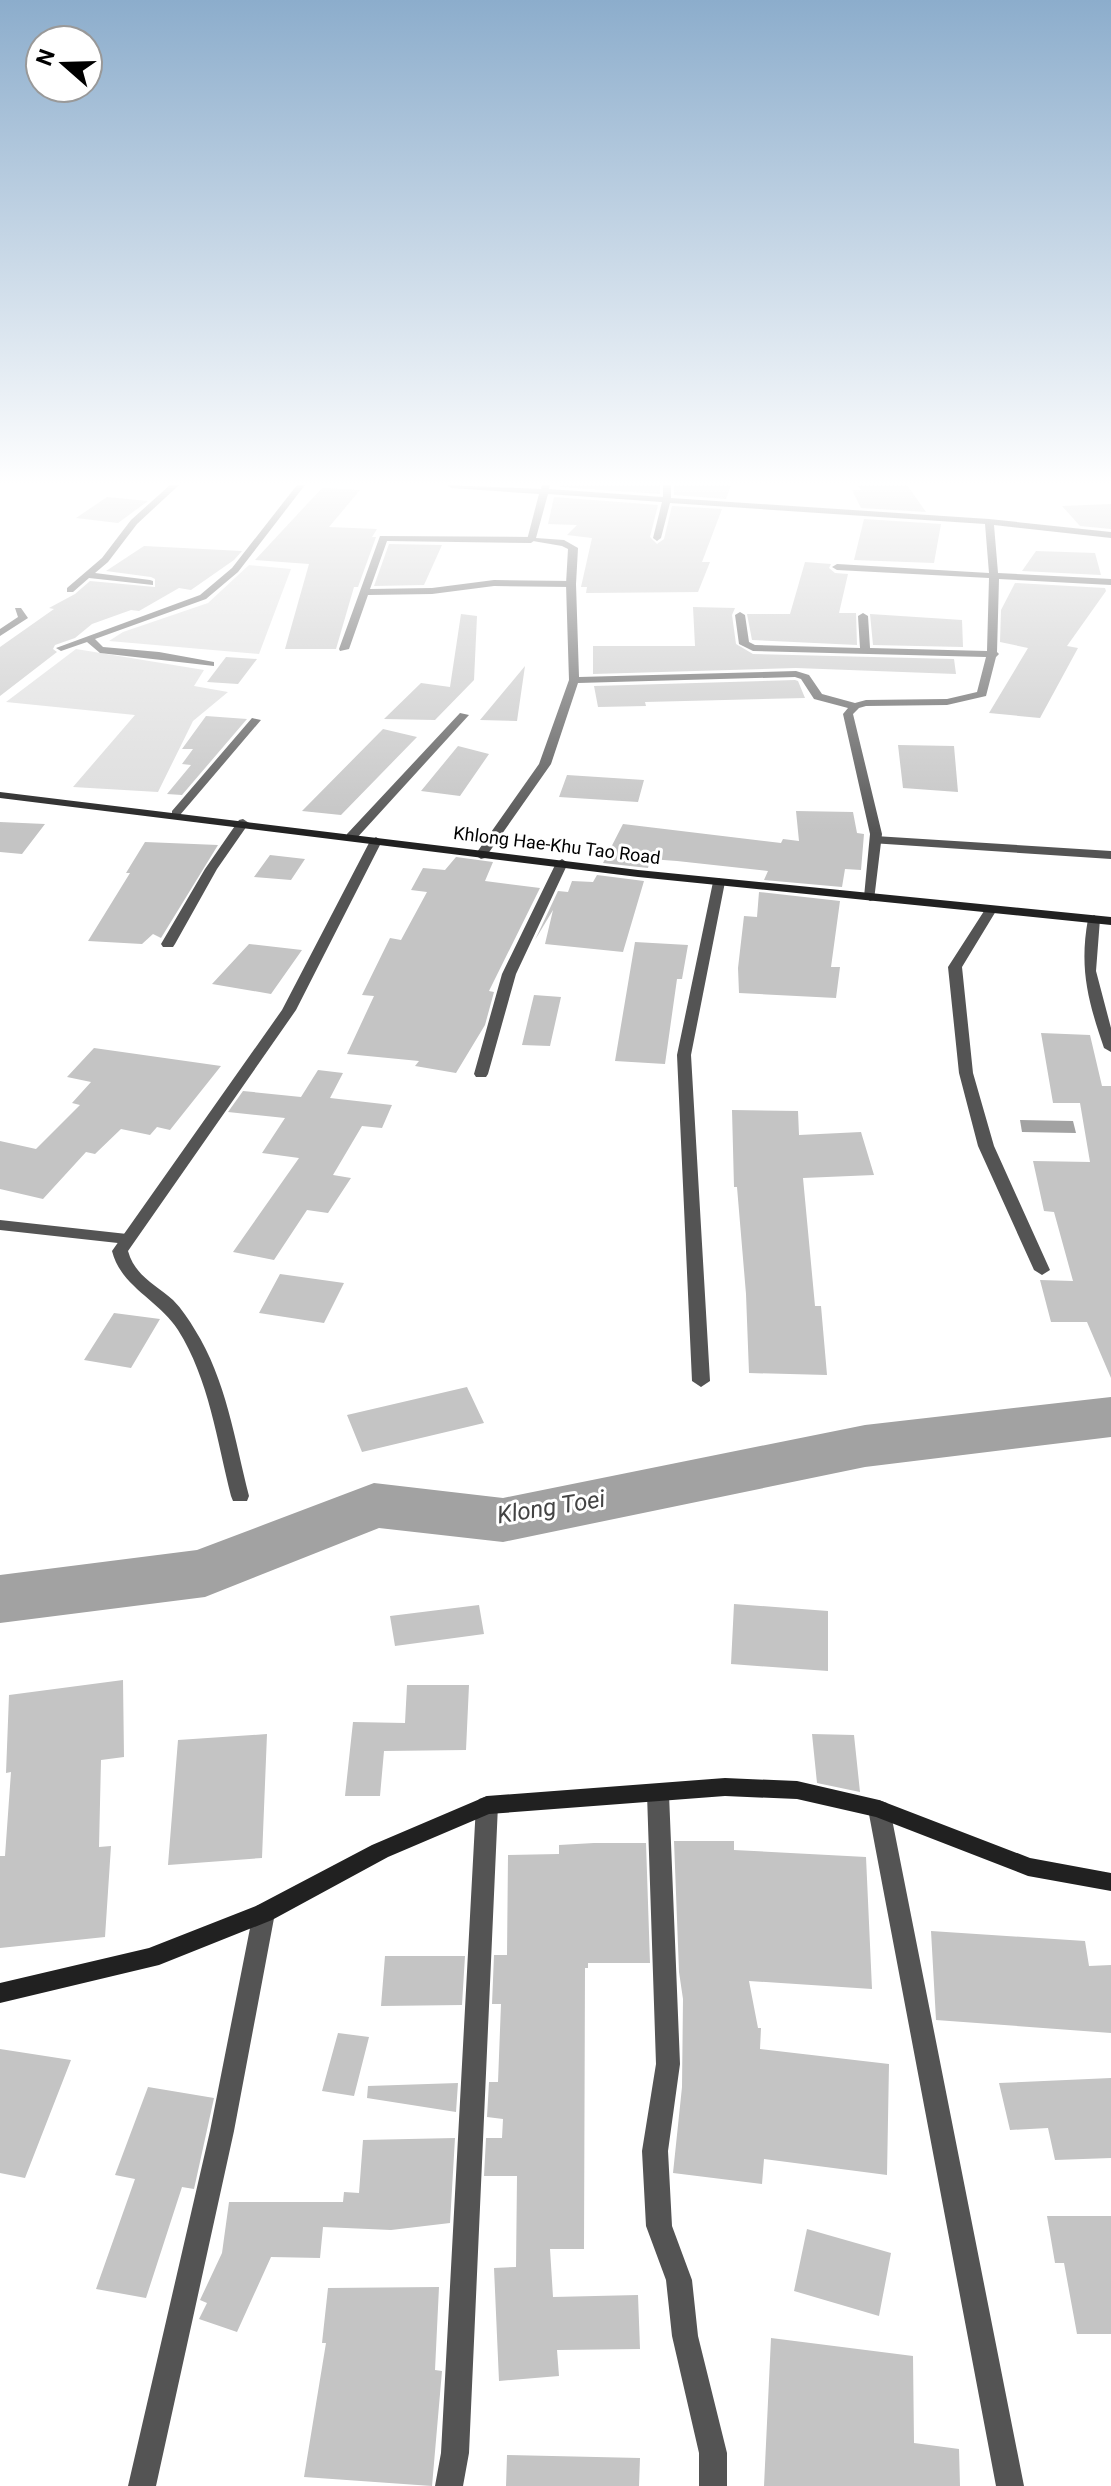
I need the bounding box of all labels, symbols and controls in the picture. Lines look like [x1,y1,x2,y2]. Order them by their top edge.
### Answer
north arrow [24,24,104,104]
text: N [31,46,60,69]
street label: Khlong Hae-Khu Tao Road [452,822,662,868]
water label: Klong Toei [495,1485,607,1529]

